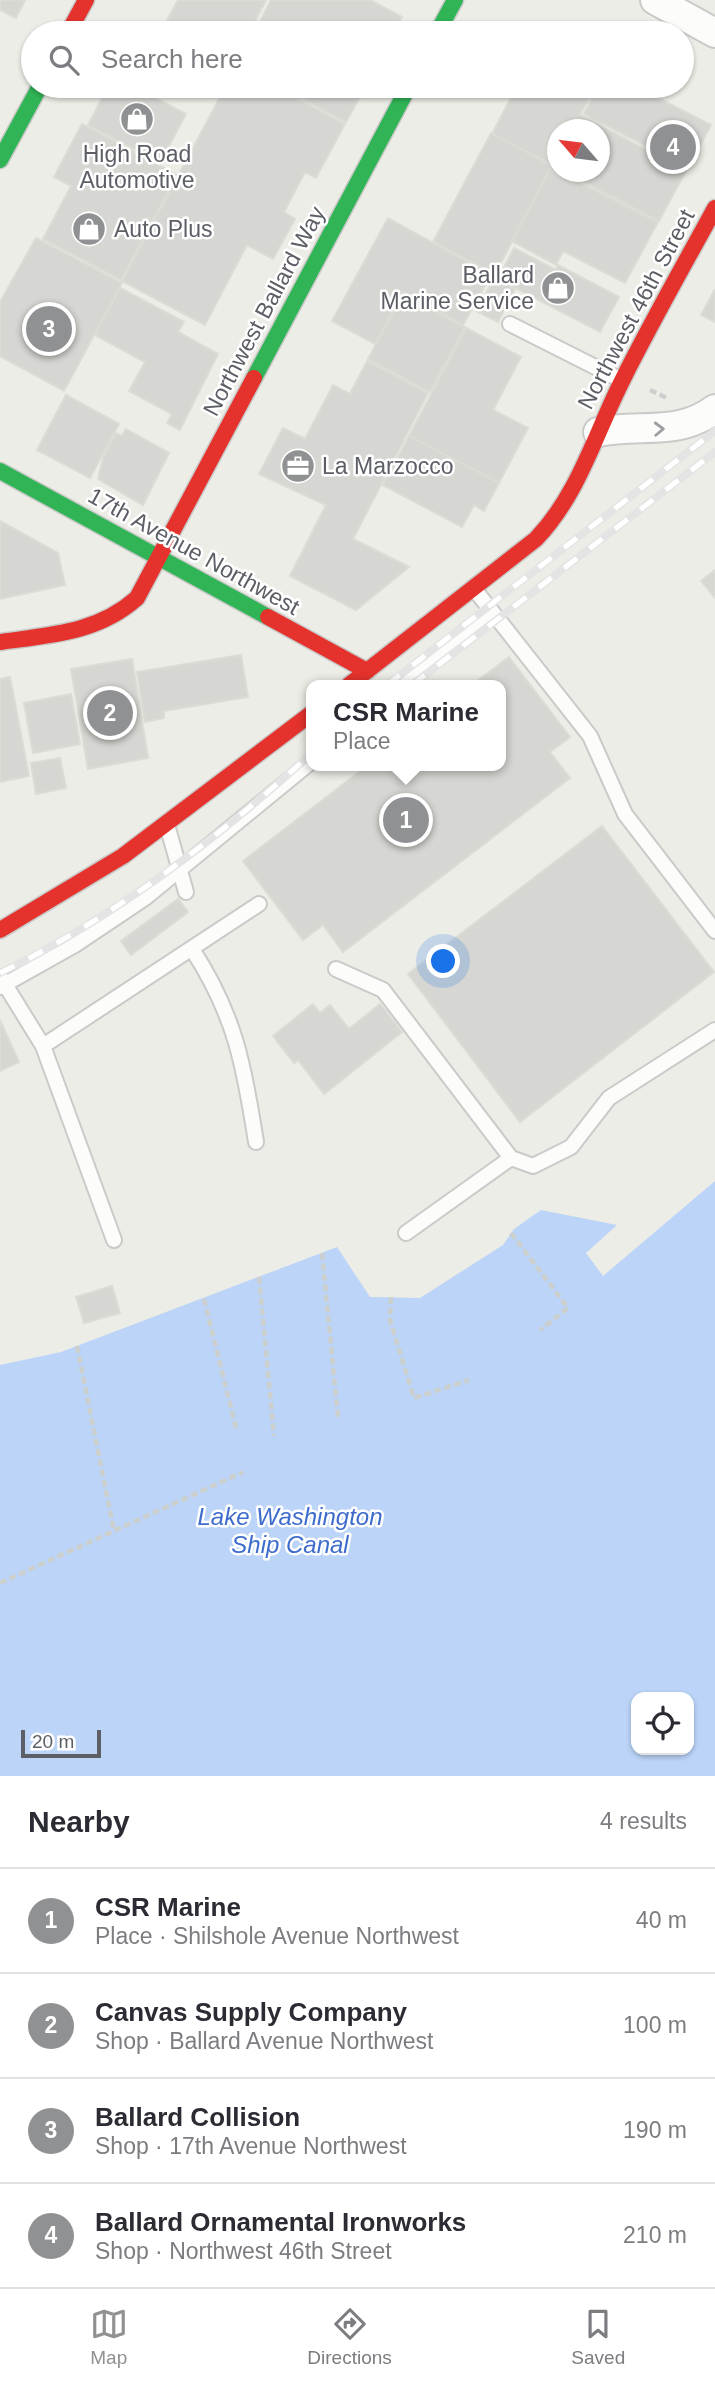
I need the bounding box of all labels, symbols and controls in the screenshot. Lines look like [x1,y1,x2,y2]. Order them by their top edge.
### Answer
search box [21,21,694,98]
icon: search [45,41,83,79]
text: Search here [101,44,243,74]
shop icon: High Road Automotive [118,100,156,138]
north arrow [547,119,610,182]
pin: 4 [650,121,696,173]
place label: High Road Automotive [79,141,195,193]
street label: Northwest Ballard Way [198,202,330,420]
street label: Northwest 46th Street [572,204,700,413]
shop icon: Auto Plus [70,210,108,248]
place label: Auto Plus [114,216,212,242]
place label: Ballard Marine Service [381,262,534,314]
shop icon: Ballard Marine Service [539,269,577,307]
pin: 3 [26,303,72,355]
one-way arrow [653,421,664,436]
office icon: La Marzocco [279,447,317,485]
place label: La Marzocco [322,453,454,479]
street label: 17th Avenue Northwest [84,482,305,620]
popup [306,680,506,771]
pin: 2 [87,687,133,739]
text: CSR Marine [333,697,479,727]
text: Place [333,728,391,754]
pin: 1 [383,794,429,846]
your location [426,944,460,978]
water label: Lake Washington Ship Canal [197,1503,383,1558]
map controls [631,1692,694,1755]
button: locate [631,1692,694,1755]
scale bar [21,1727,102,1759]
text: 20 m [32,1731,74,1752]
text: Nearby [28,1805,130,1838]
text: 4 results [600,1808,687,1834]
text: CSR Marine [95,1892,241,1922]
text: 1 [45,1907,57,1933]
text: 40 m [636,1907,687,1933]
text: Place · Shilshole Avenue Northwest [95,1923,459,1949]
text: Canvas Supply Company [95,1997,407,2027]
text: 2 [45,2012,57,2038]
text: 100 m [623,2012,687,2038]
text: Shop · Ballard Avenue Northwest [95,2028,433,2054]
text: Ballard Collision [95,2102,300,2132]
text: 3 [45,2117,57,2143]
text: 190 m [623,2117,687,2143]
text: Shop · 17th Avenue Northwest [95,2133,407,2159]
text: Ballard Ornamental Ironworks [95,2207,466,2237]
text: 4 [45,2222,57,2248]
text: 210 m [623,2222,687,2248]
text: Shop · Northwest 46th Street [95,2238,392,2264]
tab: Map [90,2305,128,2369]
tab: Directions [307,2305,392,2369]
tab: Saved [571,2305,625,2369]

